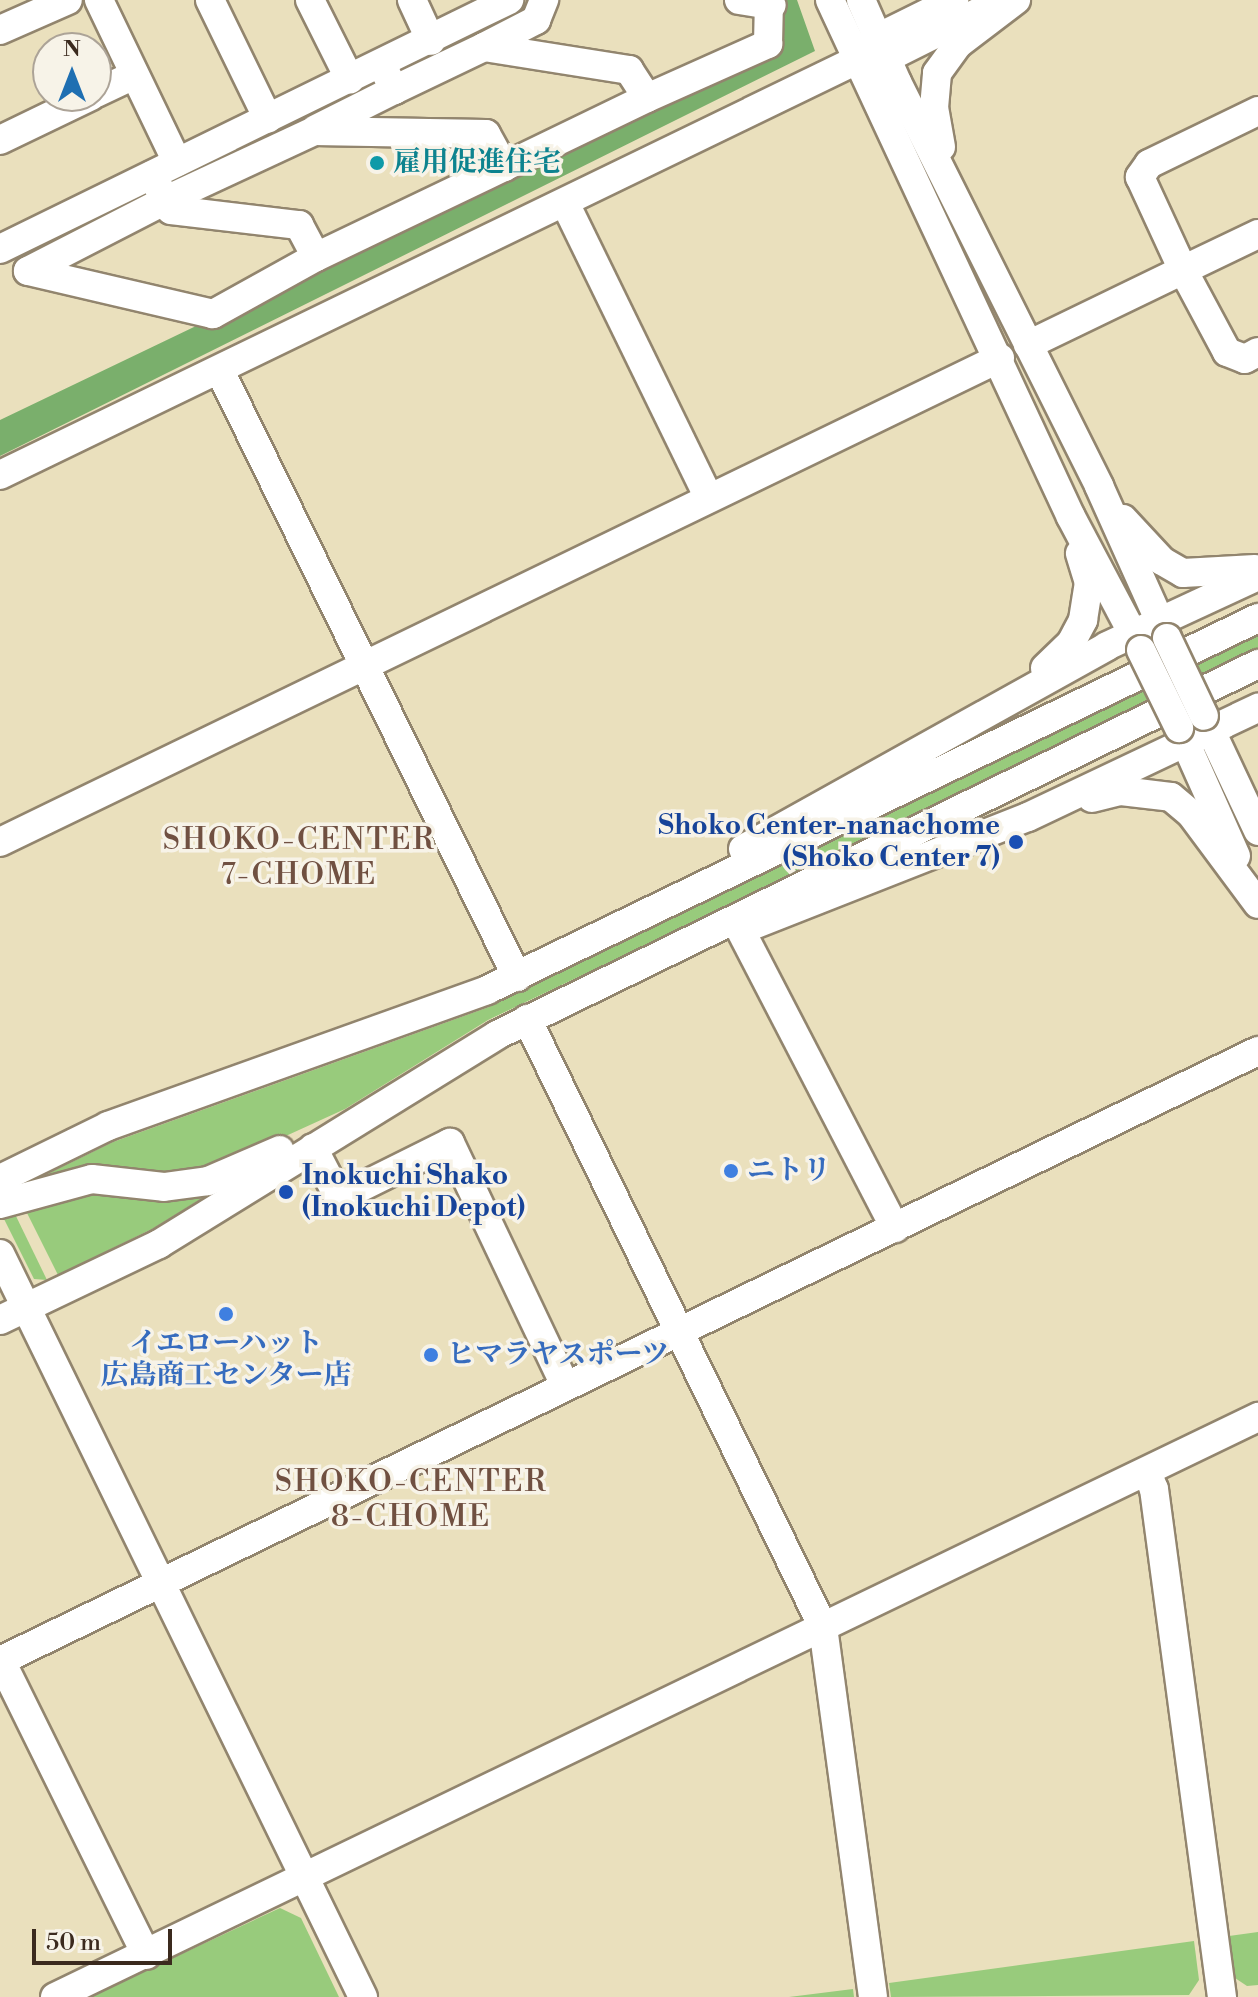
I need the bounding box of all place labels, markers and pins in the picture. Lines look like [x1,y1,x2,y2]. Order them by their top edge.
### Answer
place label: 雇用促進住宅 [393,146,561,180]
marker: 雇用促進住宅 [368,154,386,172]
place label: Shoko Center-nanachome (Shoko Center 7) [658,809,1000,875]
marker: Shoko Center-nanachome (Shoko Center 7) [1007,833,1025,851]
place label: ニトリ [747,1154,831,1188]
place label: Inokuchi Shako (Inokuchi Depot) [302,1159,525,1225]
marker: ニトリ [722,1162,740,1180]
marker: Inokuchi Shako (Inokuchi Depot) [277,1183,295,1201]
marker: イエローハット 広島商工センター店 [217,1305,235,1323]
place label: イエローハット 広島商工センター店 [100,1327,352,1393]
place label: ヒマラヤスポーツ [447,1338,671,1372]
marker: ヒマラヤスポーツ [422,1346,440,1364]

